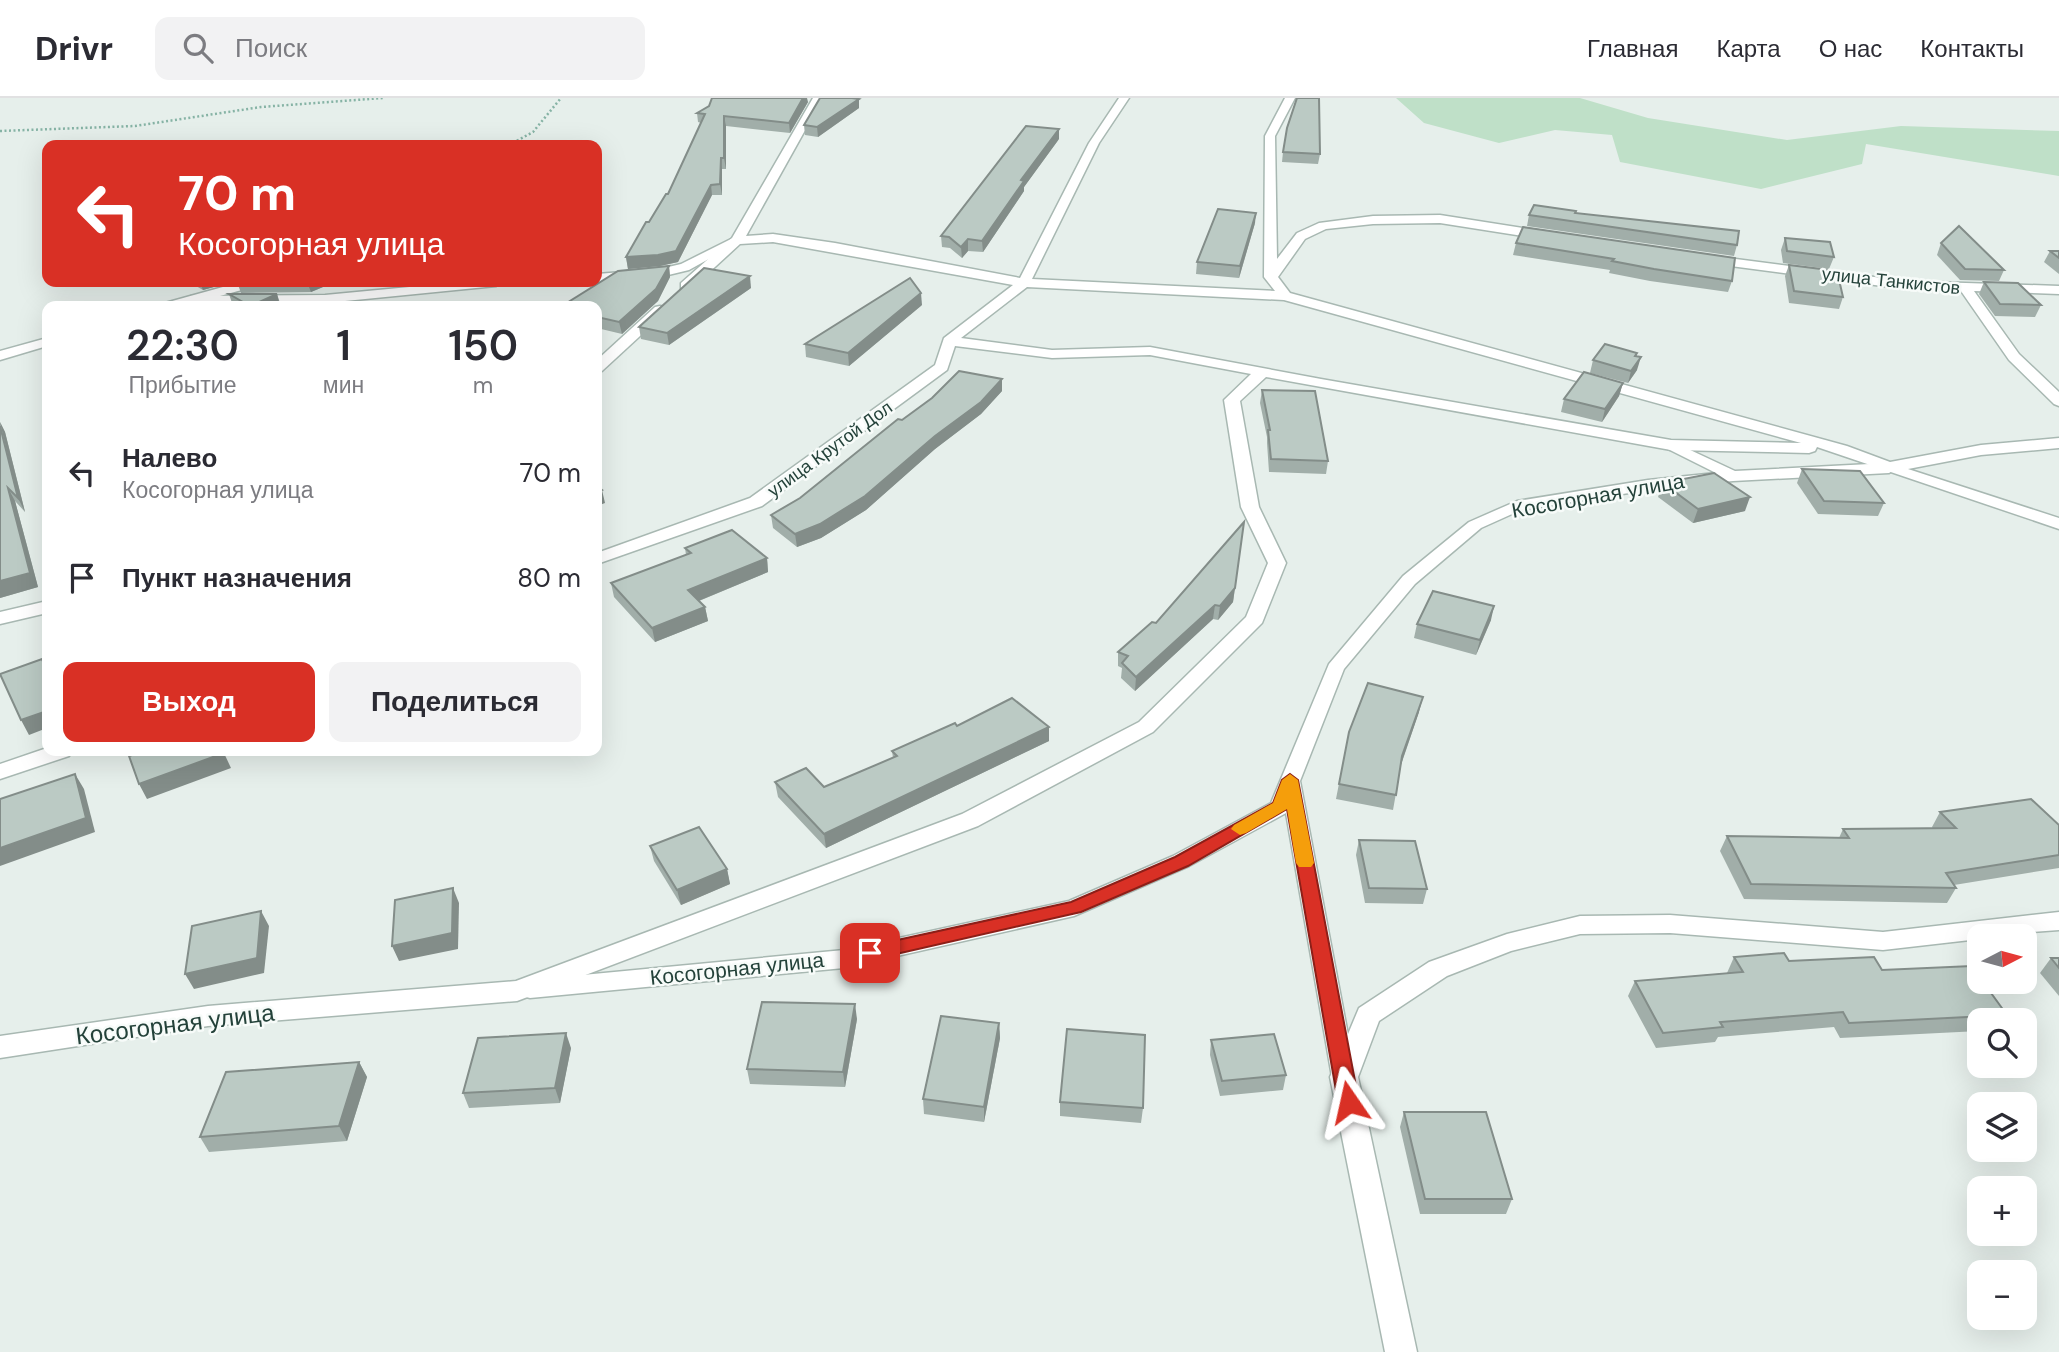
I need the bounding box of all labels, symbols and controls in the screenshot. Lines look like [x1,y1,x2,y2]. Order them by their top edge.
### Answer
search box [155,17,645,80]
text: Drivr [35,27,113,70]
icon: search [179,29,217,67]
text: Поиск [235,31,307,65]
text: Главная [1587,33,1678,64]
text: Карта [1716,33,1781,64]
text: О нас [1819,33,1882,64]
text: Контакты [1920,33,2024,64]
text: 70 m [178,161,296,225]
icon: left [63,168,154,259]
text: Косогорная улица [178,223,444,265]
street label: улица Танкистов [1821,262,1961,300]
text: 22:30 [126,318,239,373]
text: 1 [336,318,351,373]
text: 150 [448,318,518,373]
text: Прибытие [128,370,236,400]
text: мин [323,370,364,400]
text: m [473,370,493,400]
street label: улица Крутой Дол [763,396,897,502]
text: Налево [122,441,217,475]
icon: left [63,454,101,492]
text: 70 m [520,456,581,490]
street label: Косогорная улица [1509,467,1687,525]
text: Косогорная улица [122,475,314,505]
icon: arrive [63,559,101,597]
text: Пункт назначения [122,561,352,595]
text: 80 m [517,561,581,595]
button: Выход [63,662,315,742]
button: Поделиться [329,662,581,742]
pin [840,923,900,983]
north arrow [1967,924,2037,994]
map controls [1967,924,2037,1330]
icon: arrive [851,934,889,972]
street label: Косогорная улица [649,946,826,992]
street label: Косогорная улица [74,996,277,1052]
button: search [1967,1008,2037,1078]
position arrow [1312,1065,1386,1139]
button: layers [1967,1092,2037,1162]
button: + [1967,1176,2037,1246]
button: − [1967,1260,2037,1330]

